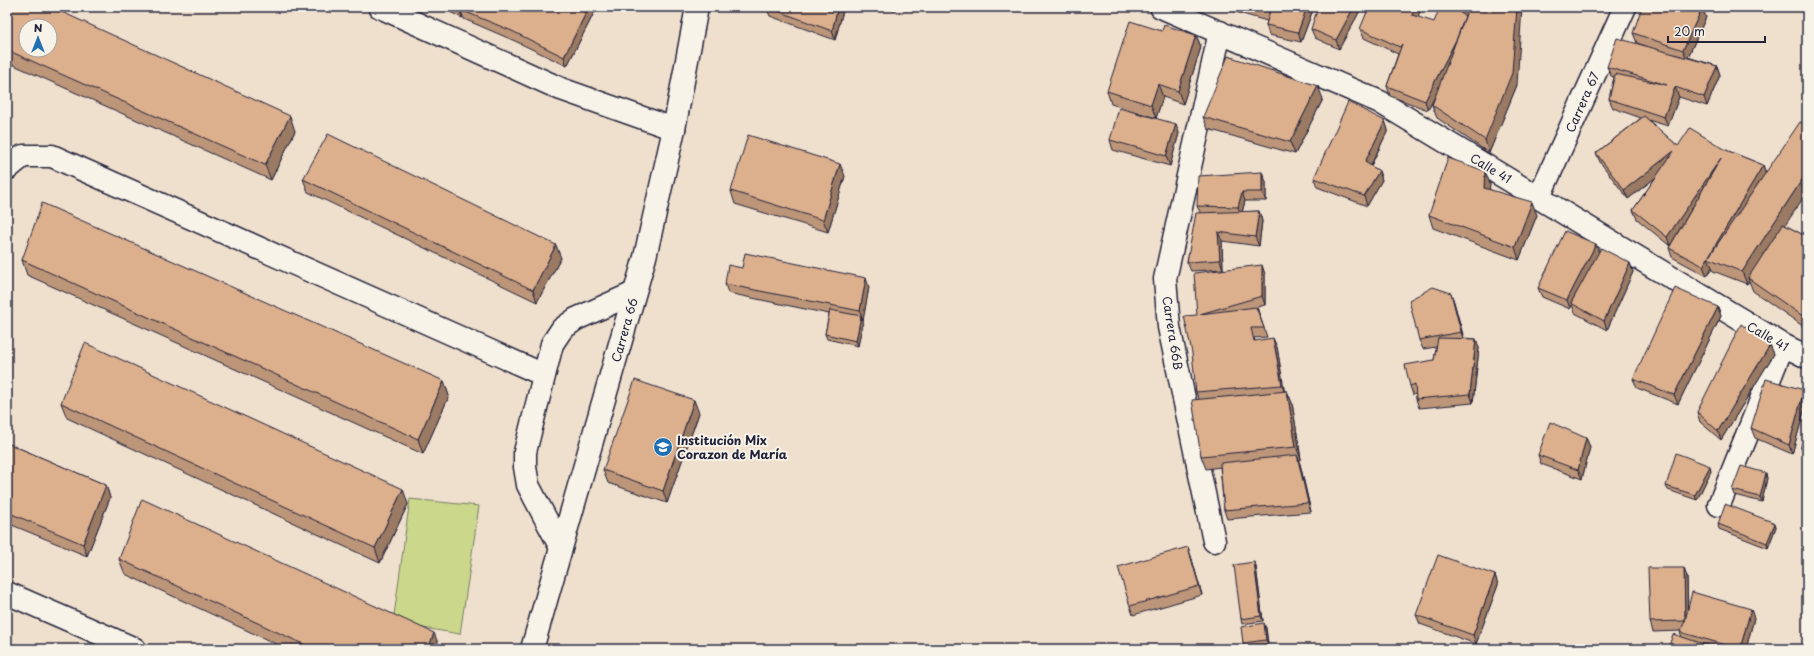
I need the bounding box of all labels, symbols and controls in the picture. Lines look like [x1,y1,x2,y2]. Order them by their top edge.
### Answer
north arrow [18,18,58,58]
scale bar [1668,18,1765,44]
text: N [34,19,43,36]
text: 20 m [1674,22,1705,40]
street label: Carrera 67 [1561,69,1603,135]
street label: Calle 41 [1467,149,1515,187]
street label: Carrera 66B [1158,295,1188,371]
street label: Carrera 66 [606,296,642,364]
street label: Calle 41 [1744,317,1792,355]
place label: Institución Mix Corazon de María [677,431,788,463]
school or university icon: Institución Mix Corazon de María [652,436,674,458]

